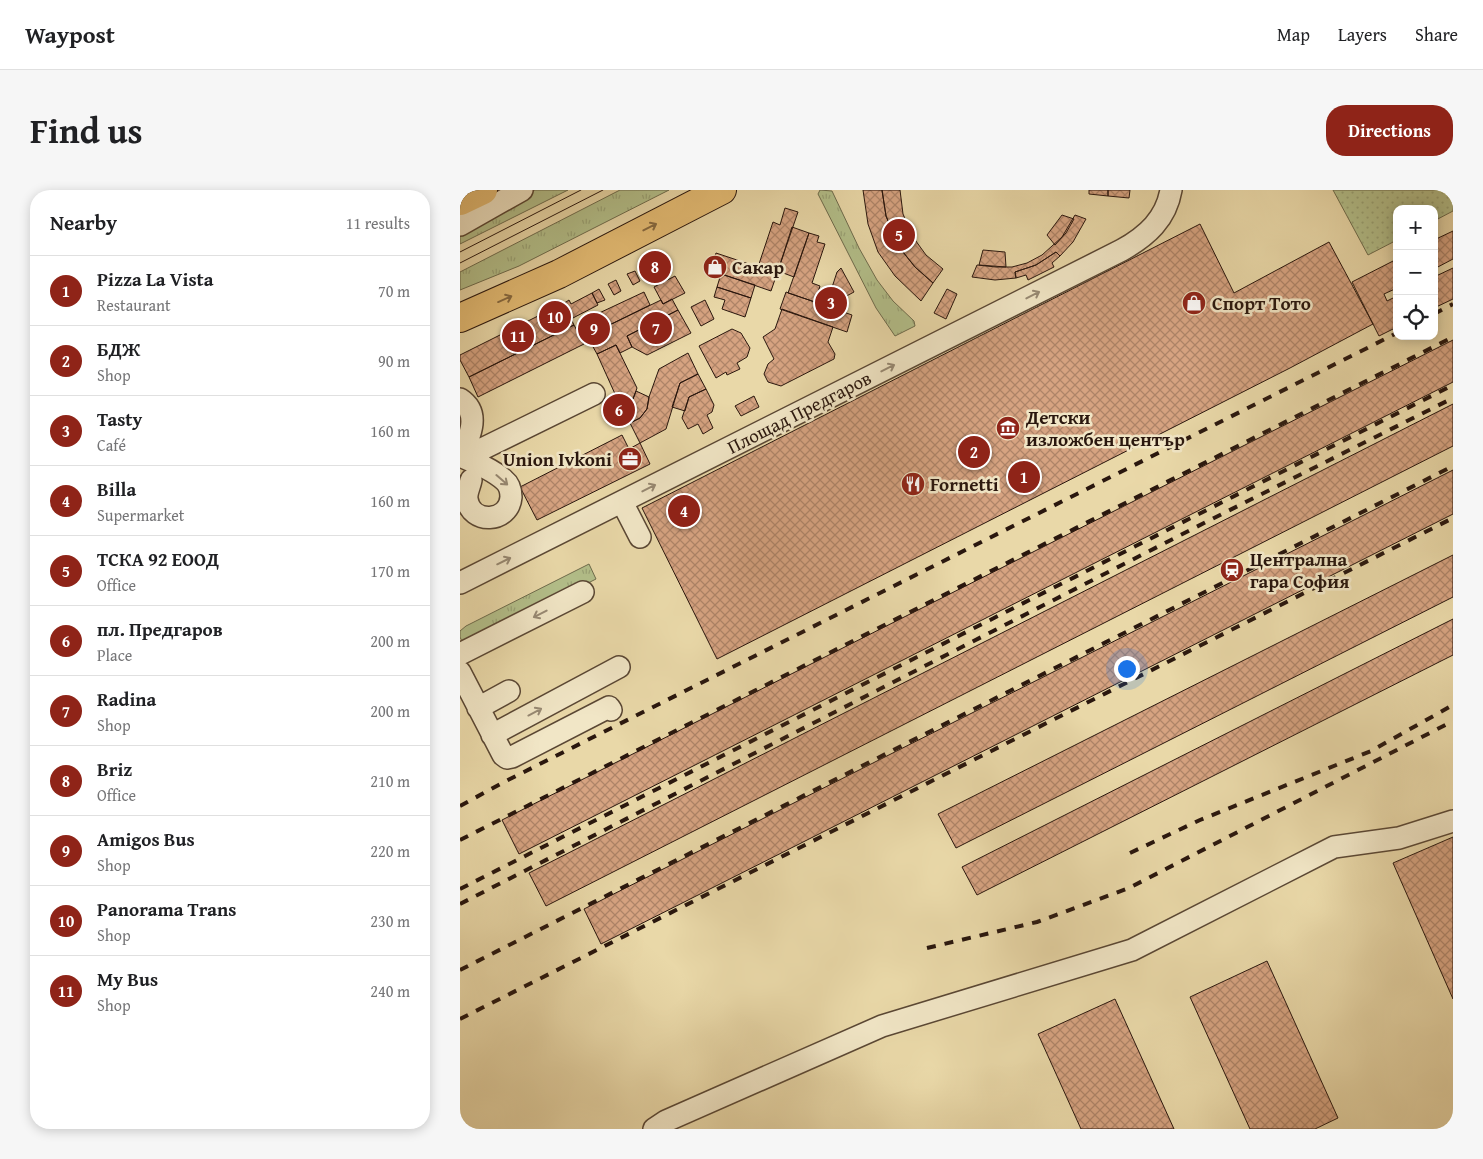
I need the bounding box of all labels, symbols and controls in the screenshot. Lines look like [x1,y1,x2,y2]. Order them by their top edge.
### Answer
text: Waypost [25,17,115,52]
text: Map [1277,21,1310,48]
text: Layers [1338,21,1387,48]
text: Share [1415,21,1458,48]
text: Find us [30,105,143,156]
button: Directions [1326,105,1453,156]
map controls [1393,205,1438,340]
button: + [1393,205,1438,250]
text: Nearby [50,207,117,238]
text: 11 results [346,211,410,235]
pin: 5 [883,216,915,254]
one-way arrow [643,222,658,232]
pin: 8 [639,248,671,286]
button: − [1393,250,1438,295]
place label: Сакар [732,253,784,281]
shop icon: Сакар [702,254,728,280]
text: Pizza La Vista [97,265,214,293]
text: 1 [62,279,70,303]
text: 70 m [378,279,410,303]
pin: 3 [815,284,847,322]
place label: Спорт Тото [1212,289,1311,317]
one-way arrow [1025,290,1040,299]
shop icon: Спорт Тото [1181,290,1207,316]
text: Restaurant [97,293,171,317]
one-way arrow [497,293,512,303]
button: locate [1393,295,1438,340]
pin: 10 [539,298,571,336]
pin: 7 [640,309,672,347]
pin: 9 [578,310,610,348]
pin: 11 [502,317,534,355]
text: БДЖ [97,335,140,363]
text: 2 [62,349,70,373]
text: 90 m [378,349,410,373]
text: Shop [97,363,131,387]
one-way arrow [880,363,895,373]
street label: Площад Предгаров [722,364,876,460]
pin: 6 [603,391,635,429]
place label: Детски изложбен център [1025,403,1185,453]
text: Tasty [97,405,142,433]
museum icon: Детски изложбен център [995,415,1021,441]
text: 3 [62,419,70,443]
text: 160 m [370,419,410,443]
text: Café [97,433,126,457]
pin: 2 [958,433,990,471]
place label: Union Ivkoni [503,445,612,473]
office icon: Union Ivkoni [617,446,643,472]
pin: 1 [1008,458,1040,496]
place label: Fornetti [930,470,999,498]
restaurant icon: Fornetti [900,471,926,497]
one-way arrow [496,474,508,486]
text: Billa [97,475,136,503]
one-way arrow [641,483,656,492]
text: 4 [62,489,70,513]
text: 160 m [370,489,410,513]
pin: 4 [668,492,700,530]
text: Supermarket [97,503,184,527]
text: ТСКА 92 ЕООД [97,545,219,573]
place label: Централна гара София [1250,545,1349,595]
one-way arrow [496,556,511,566]
station icon: Централна гара София [1219,557,1245,583]
text: 5 [62,559,70,583]
text: 170 m [370,559,410,583]
text: Office [97,573,136,597]
one-way arrow [532,609,547,619]
text: пл. Предгаров [97,615,223,643]
text: 6 [62,629,70,653]
text: 200 m [370,629,410,653]
text: Place [97,643,132,667]
your location [1114,656,1140,682]
text: Radina [97,685,156,713]
text: 7 [62,699,70,723]
text: 200 m [370,699,410,723]
one-way arrow [527,707,542,716]
text: Shop [97,713,131,737]
text: Briz [97,755,132,783]
text: 8 [62,769,70,793]
text: 210 m [370,769,410,793]
text: Office [97,783,136,807]
text: Amigos Bus [97,825,195,853]
text: 9 [62,839,70,863]
text: 220 m [370,839,410,863]
text: Shop [97,853,131,877]
text: Panorama Trans [97,895,237,923]
text: 10 [58,909,74,933]
text: 230 m [370,909,410,933]
text: Shop [97,923,131,947]
text: My Bus [97,965,158,993]
text: 11 [58,979,74,1003]
text: 240 m [370,979,410,1003]
text: Shop [97,993,131,1017]

